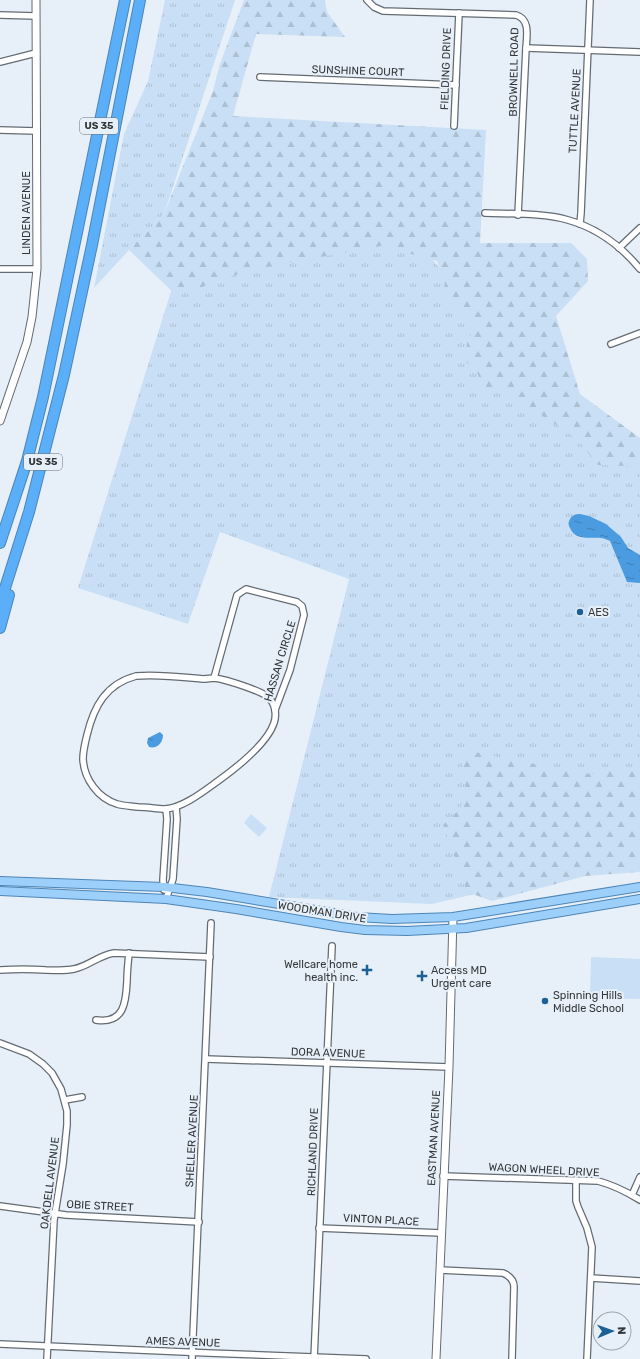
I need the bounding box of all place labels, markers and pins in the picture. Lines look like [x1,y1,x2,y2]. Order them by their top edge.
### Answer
place label: AES [588,606,609,619]
marker: AES [575,607,585,617]
place label: Wellcare home health inc. [284,958,358,984]
marker: Wellcare home health inc. [361,964,373,976]
place label: Access MD Urgent care [431,964,491,990]
marker: Access MD Urgent care [416,970,428,982]
place label: Spinning Hills Middle School [553,989,624,1015]
marker: Spinning Hills Middle School [540,996,550,1006]

